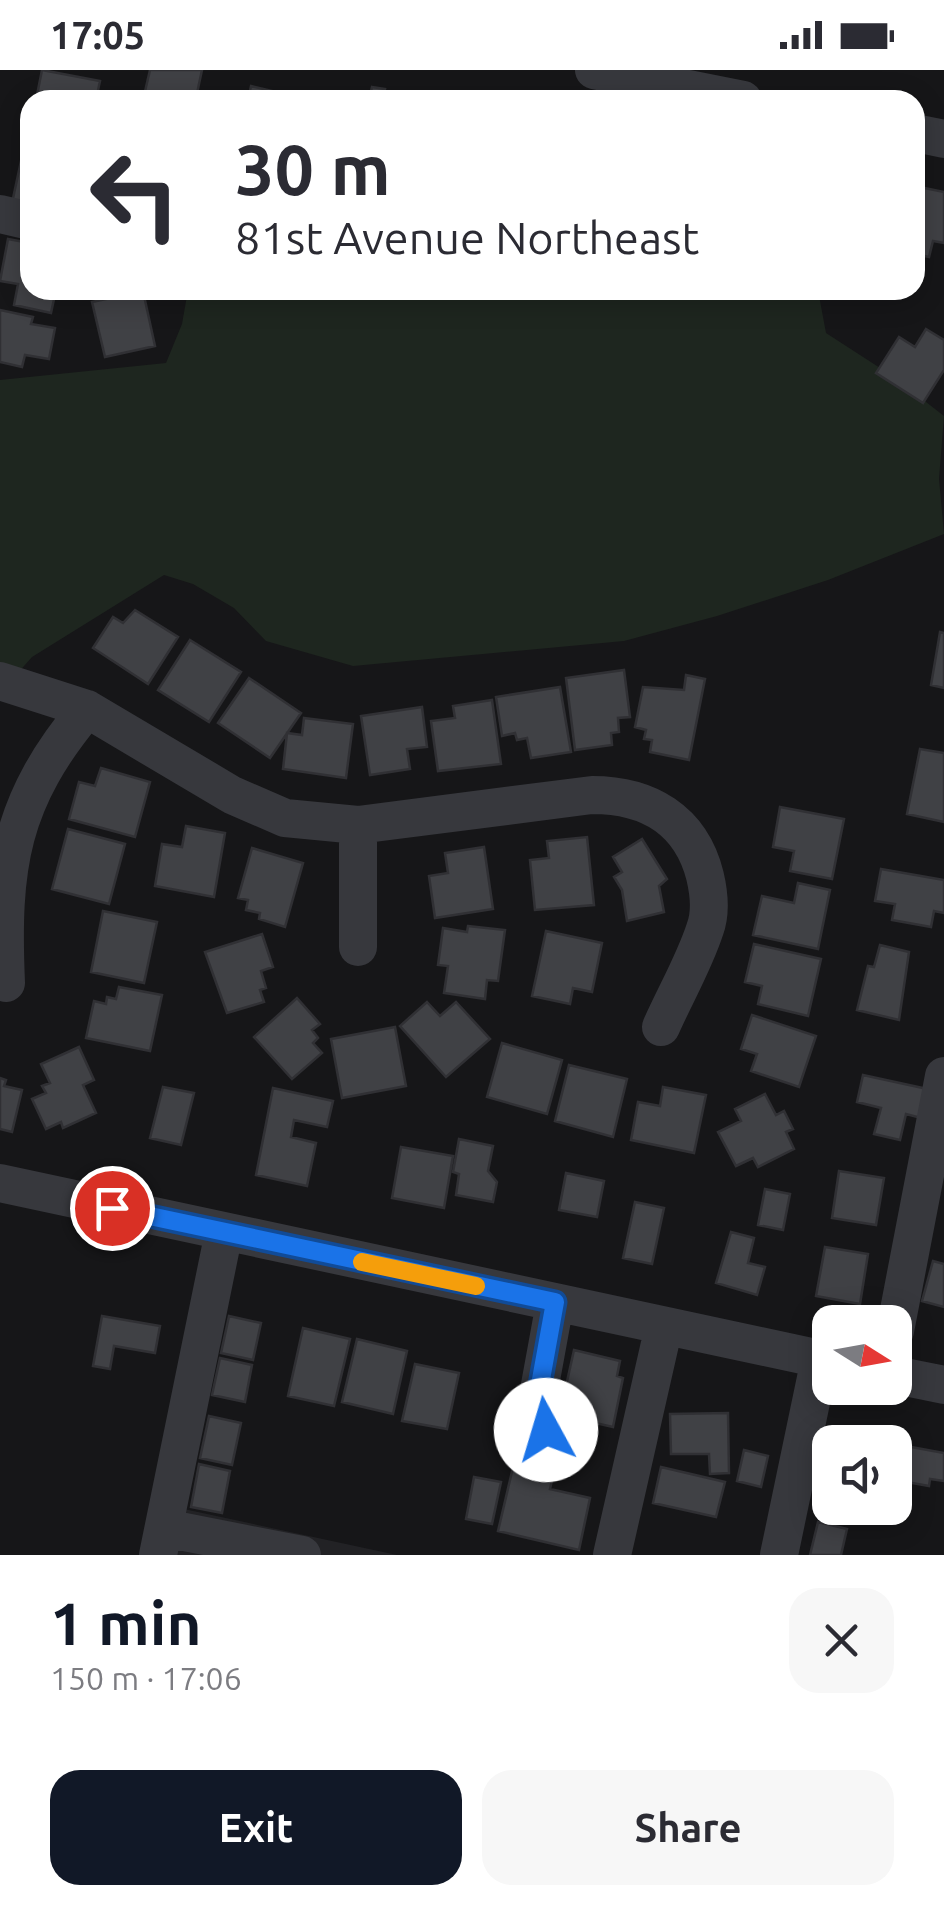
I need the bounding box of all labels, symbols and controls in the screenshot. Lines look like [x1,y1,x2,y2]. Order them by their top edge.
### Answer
text: 17:05 [50,14,145,56]
icon: left [70,130,200,260]
text: 30 m [235,130,391,208]
text: 81st Avenue Northeast [235,212,699,263]
pin [70,1166,155,1251]
icon: arrive [85,1181,140,1236]
north arrow [812,1305,912,1405]
map controls [812,1305,912,1525]
position arrow [494,1378,598,1482]
button: sound [812,1425,912,1525]
button: close [789,1588,894,1693]
text: 1 min [50,1589,202,1656]
text: 150 m · 17:06 [50,1660,242,1696]
button: Exit [50,1770,462,1885]
button: Share [482,1770,894,1885]

